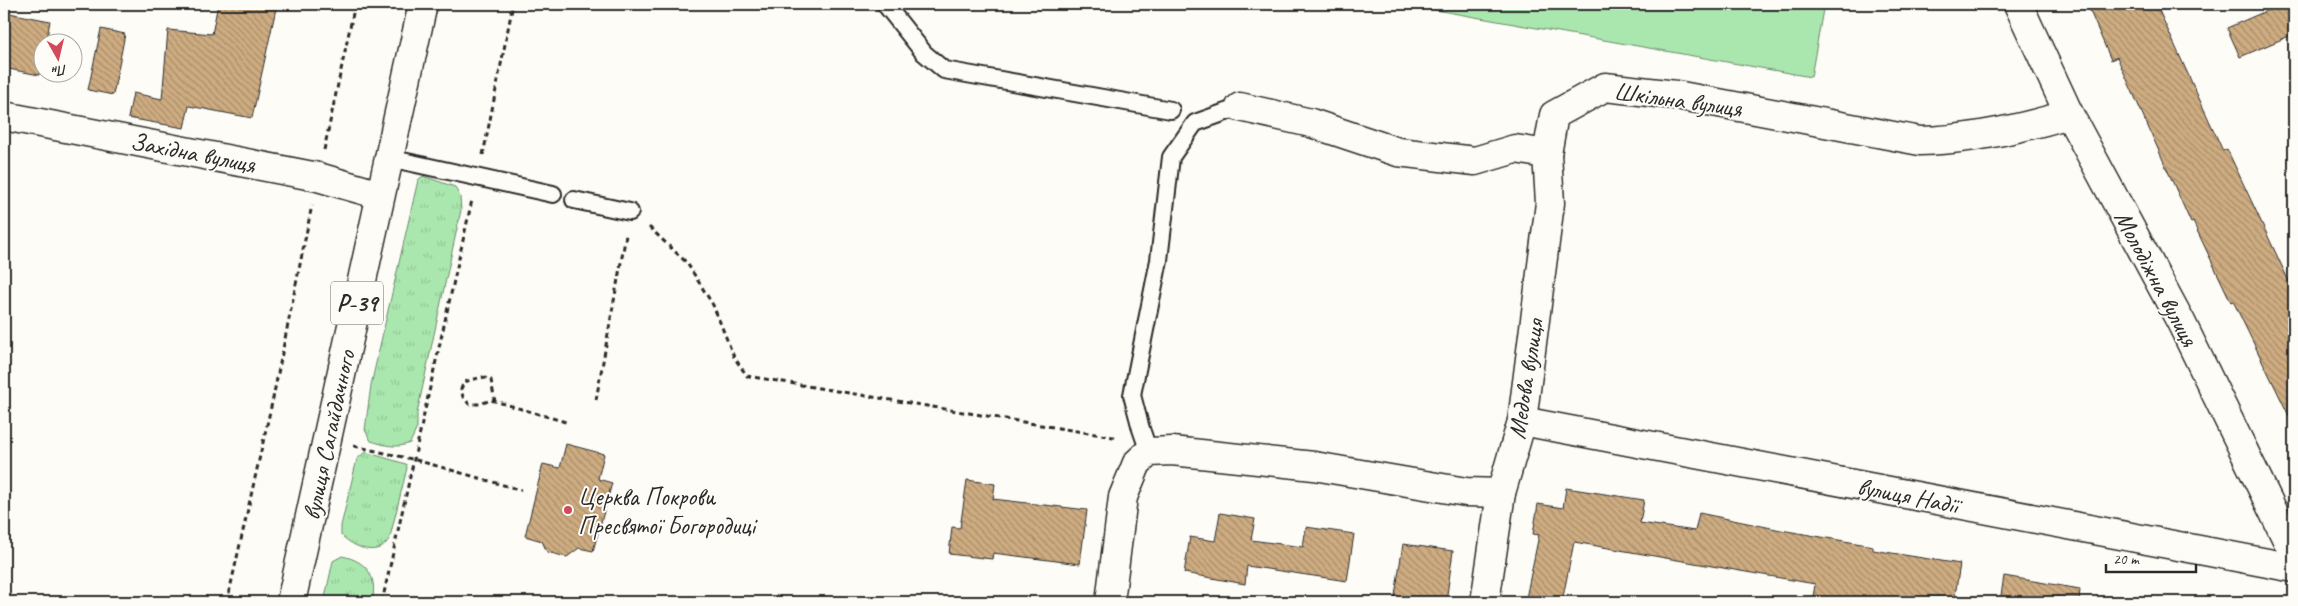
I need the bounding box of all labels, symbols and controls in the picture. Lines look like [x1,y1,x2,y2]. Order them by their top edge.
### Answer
north arrow [32,32,82,82]
text: Пн [51,61,68,80]
street label: Шкільна вулиця [1612,75,1745,125]
street label: Західна вулиця [128,125,259,181]
street label: Молодіжна вулиця [2107,205,2206,353]
road number: Р-39 [331,282,383,324]
street label: Медова вулиця [1501,315,1552,441]
street label: вулиця Сагайдачного [295,346,363,523]
street label: вулиця Надії [1855,471,1965,522]
place label: Церква Покрови Пресвятої Богородиці [578,481,759,542]
marker: Церква Покрови Пресвятої Богородиці [562,504,574,516]
scale bar [2106,541,2196,573]
text: 20 m [2113,550,2140,569]

